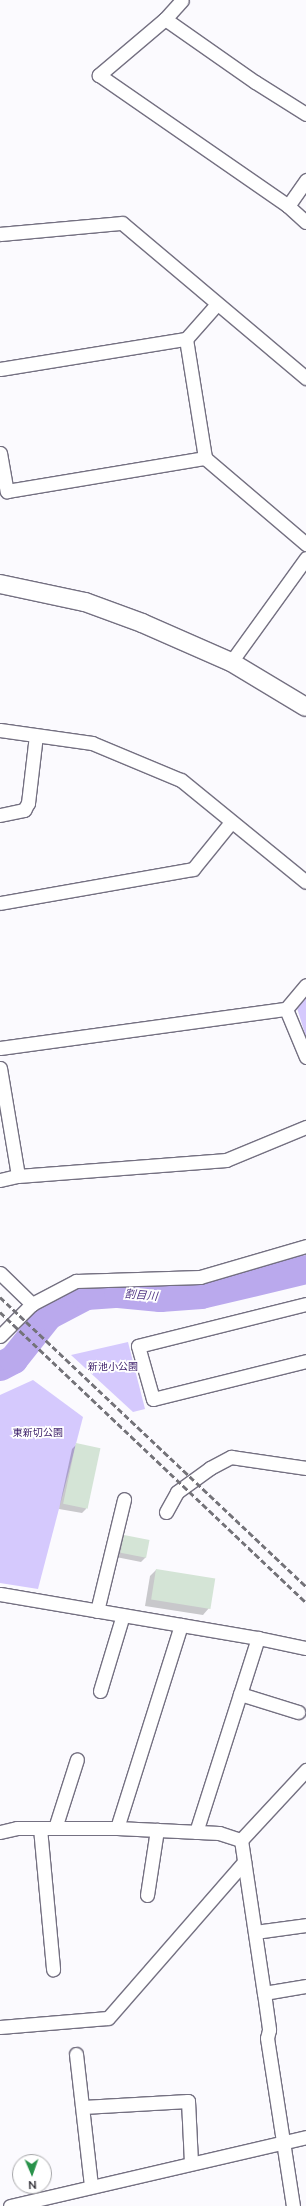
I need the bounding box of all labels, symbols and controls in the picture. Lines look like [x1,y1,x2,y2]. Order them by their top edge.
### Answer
water label: 割目川 [124,1287,158,1303]
park label: 新池小公園 [88,1361,138,1373]
park label: 東新切公園 [13,1427,63,1439]
north arrow [12,2154,52,2194]
text: N [28,2178,37,2192]

